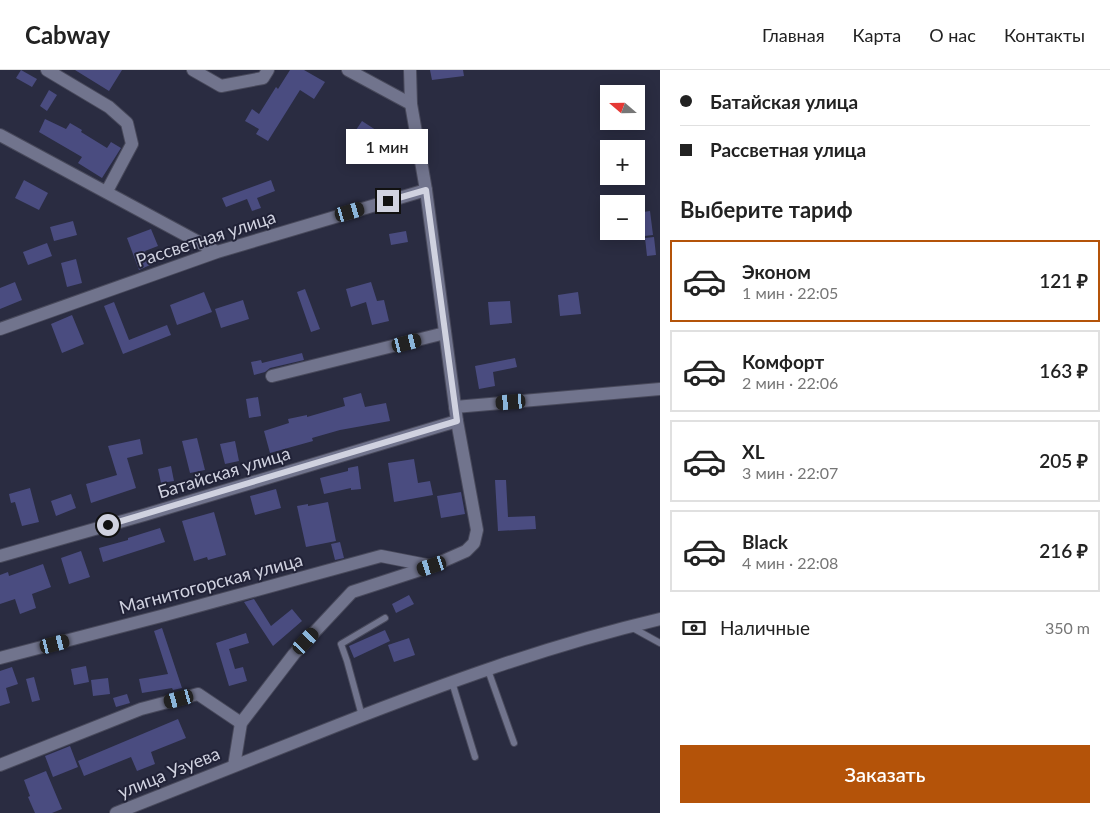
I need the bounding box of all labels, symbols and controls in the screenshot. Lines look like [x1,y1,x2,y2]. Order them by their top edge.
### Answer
text: Cabway [25,20,110,49]
text: Главная [762,24,825,46]
text: Карта [853,24,901,46]
text: О нас [929,24,976,46]
text: Контакты [1004,24,1085,46]
north arrow [600,85,645,130]
map controls [600,85,645,240]
text: Батайская улица [710,90,858,113]
callout: 1 мин [347,128,429,164]
text: 1 мин [366,137,408,156]
text: Рассветная улица [710,138,866,161]
button: + [600,140,645,185]
route end [377,190,399,212]
button: − [600,195,645,240]
text: Выберите тариф [680,196,853,223]
car [333,201,366,223]
street label: Рассветная улица [133,205,278,271]
icon: car [682,259,727,304]
text: Эконом [742,260,811,283]
text: 121 ₽ [1039,269,1088,292]
text: 1 мин · 22:05 [742,283,838,302]
car [390,332,423,354]
icon: car [682,349,727,394]
text: Комфорт [742,350,824,373]
text: 163 ₽ [1039,359,1088,382]
text: 2 мин · 22:06 [742,373,838,392]
car [495,393,526,411]
icon: car [682,439,727,484]
text: XL [742,440,765,463]
street label: Батайская улица [155,441,293,503]
text: 205 ₽ [1039,449,1088,472]
text: 3 мин · 22:07 [742,463,838,482]
route start [97,514,119,536]
icon: car [682,529,727,574]
text: Black [742,530,788,553]
text: 216 ₽ [1039,539,1088,562]
street label: Магнитогорская улица [117,548,305,618]
text: 4 мин · 22:08 [742,553,838,572]
car [415,554,448,578]
icon: cash [680,614,708,642]
text: Наличные [720,616,810,639]
text: 350 m [1045,618,1090,637]
car [290,625,321,657]
car [38,633,71,655]
car [162,688,195,710]
street label: улица Узуева [114,742,223,802]
button: Заказать [680,745,1090,803]

